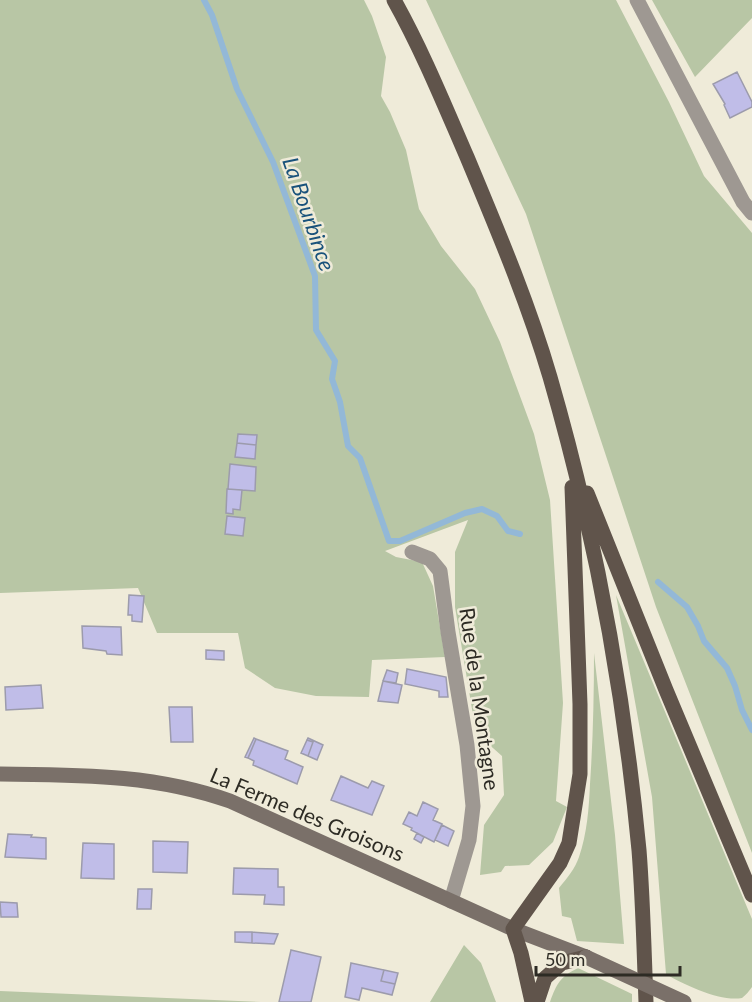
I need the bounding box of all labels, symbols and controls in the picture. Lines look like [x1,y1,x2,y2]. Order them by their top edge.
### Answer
water label: La Bourbince [277,153,342,274]
street label: Rue de la Montagne [455,606,506,792]
street label: La Ferme des Groisons [207,761,408,866]
scale bar [536,939,680,977]
text: 50 m [545,948,585,970]

